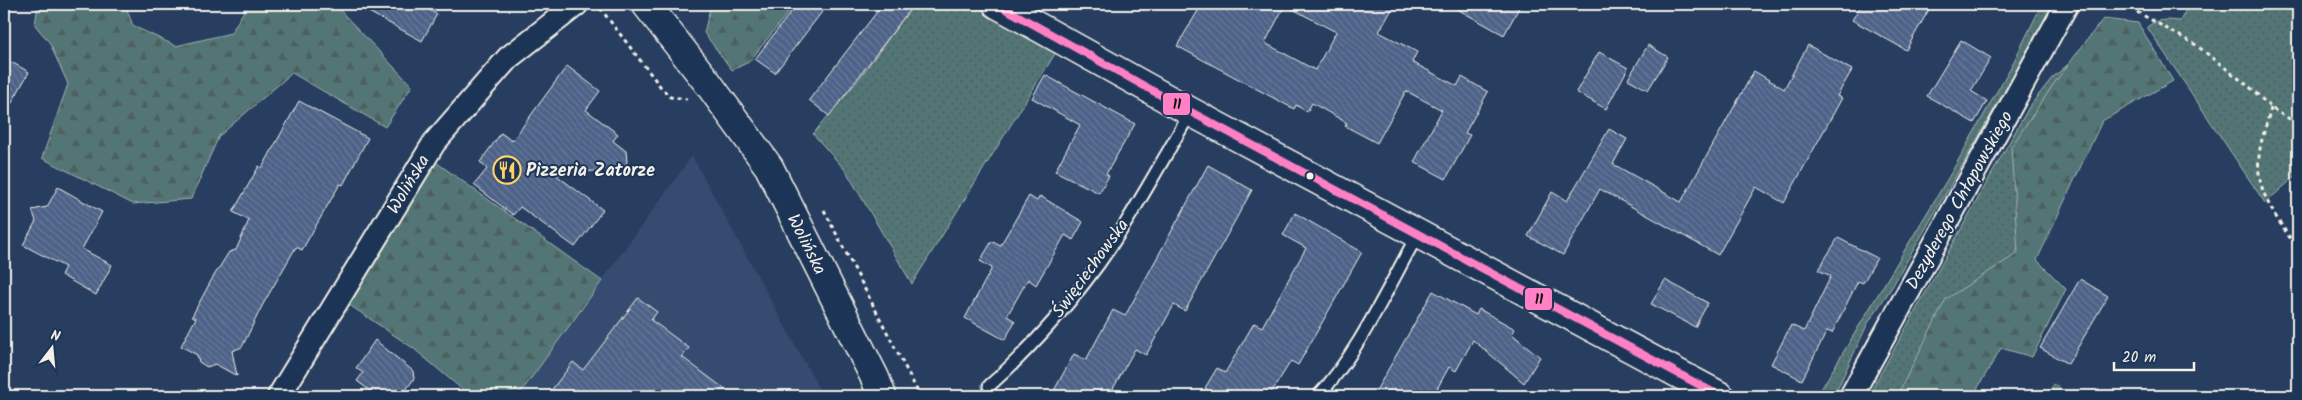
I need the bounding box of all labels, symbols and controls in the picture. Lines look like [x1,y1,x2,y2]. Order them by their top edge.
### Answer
line badge: 11 [1162,92,1191,116]
text: 11 [1173,94,1182,116]
street label: Dezyderego Chłapowskiego [1899,106,2022,295]
street label: Wolińska [380,149,438,220]
restaurant icon: Pizzeria Zatorze [492,155,522,185]
place label: Pizzeria Zatorze [526,157,655,186]
unlabelled marker [1305,171,1315,181]
street label: Wolińska [778,209,833,280]
street label: Święciechowska [1045,213,1137,325]
line badge: 11 [1524,287,1553,311]
text: 11 [1535,289,1544,311]
north arrow [28,322,78,372]
text: N [48,325,63,348]
scale bar [2114,340,2194,372]
text: 20 m [2122,346,2156,370]

